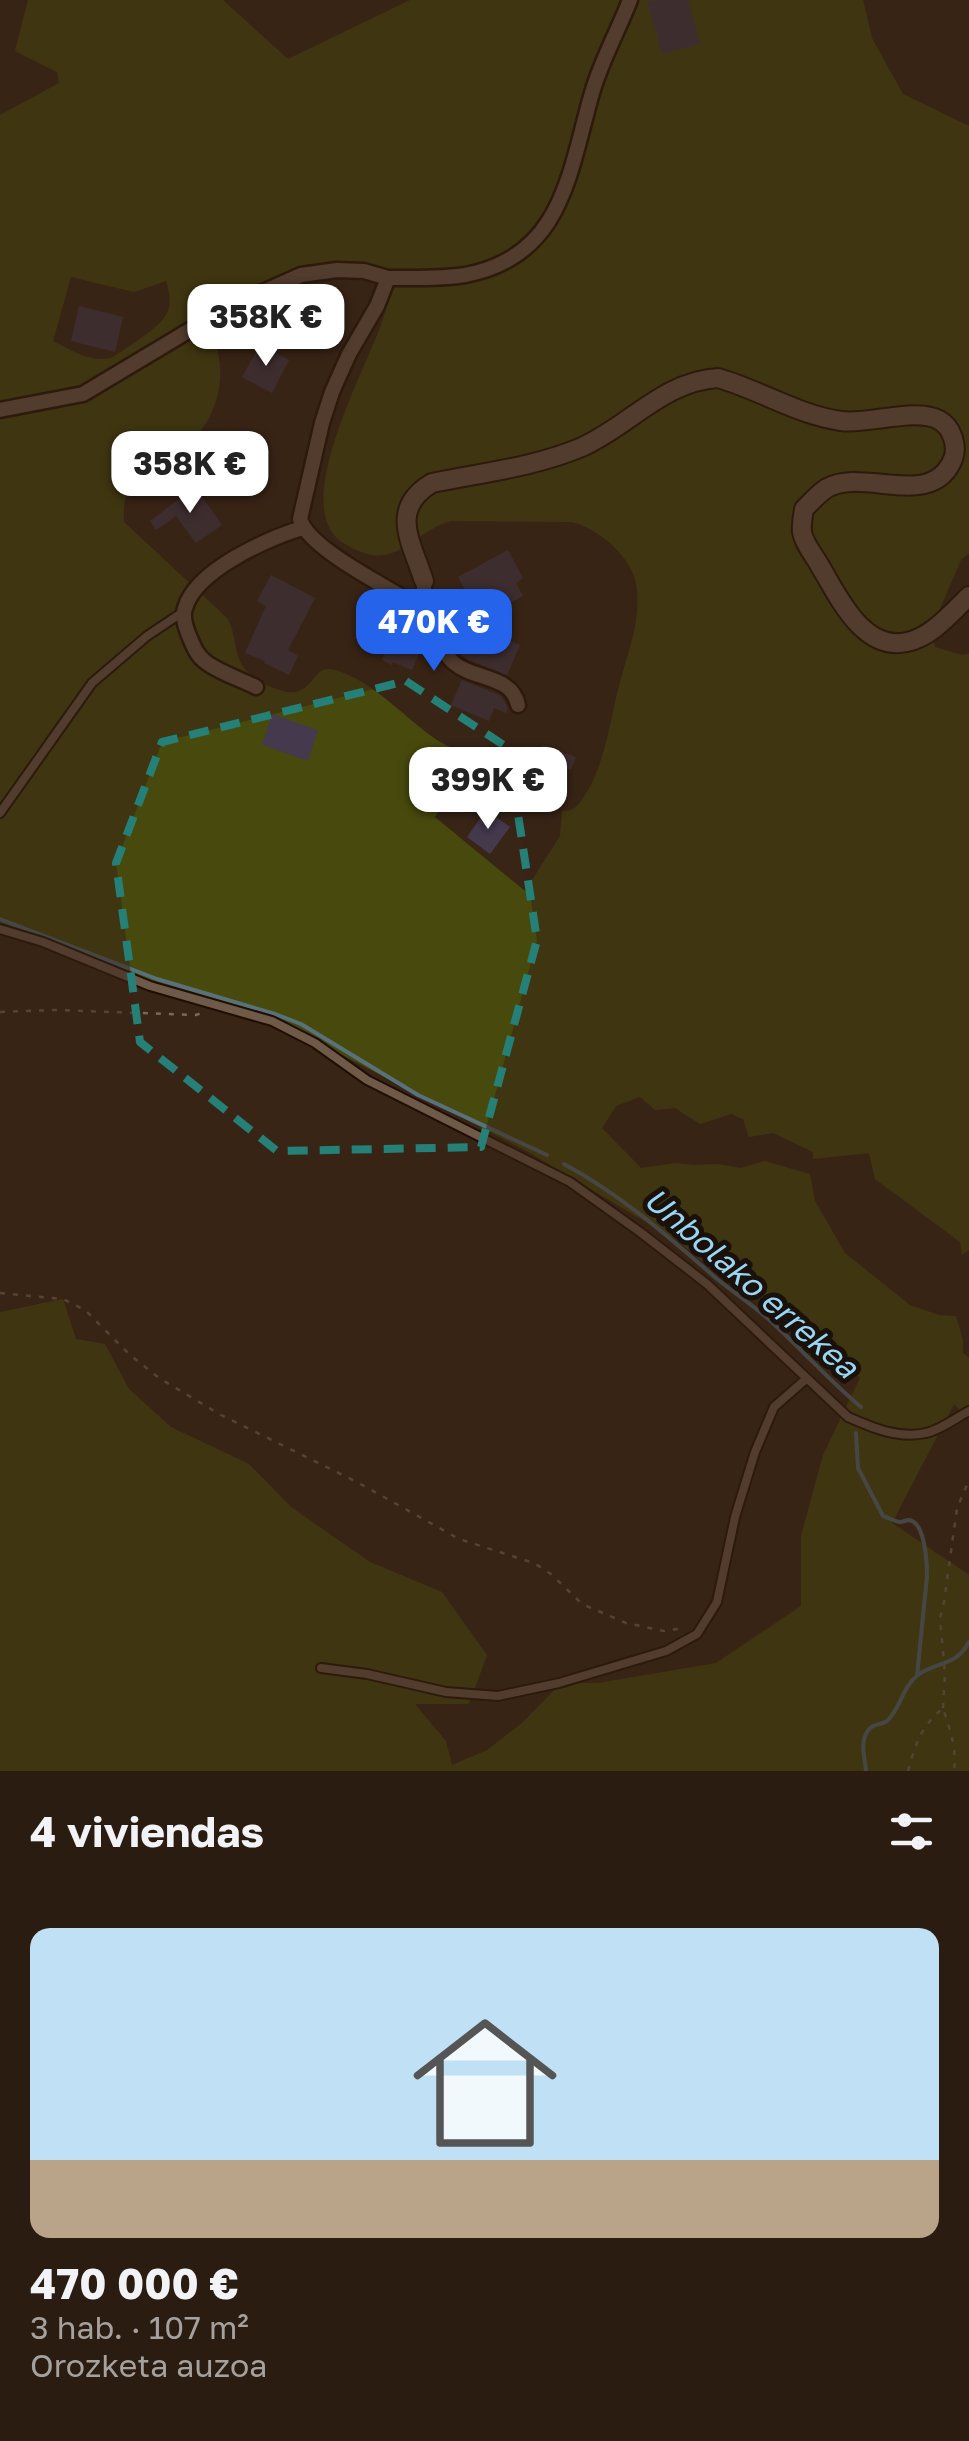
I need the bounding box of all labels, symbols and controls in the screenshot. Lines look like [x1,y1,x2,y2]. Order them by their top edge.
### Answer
pin: 358K € [185,284,347,369]
text: 358K € [209,297,323,335]
pin: 358K € [109,431,271,516]
text: 358K € [133,444,247,482]
pin: 470K € [353,589,515,674]
text: 470K € [378,602,490,640]
pin: 399K € [407,747,569,832]
text: 399K € [431,760,545,798]
water label: Unbolako errekea [637,1179,868,1387]
icon: filters [884,1804,939,1859]
text: 4 viviendas [30,1806,264,1856]
icon: home [395,1993,575,2173]
text: 470 000 € [30,2258,239,2308]
text: 3 hab. · 107 m² [30,2308,249,2346]
text: Orozketa auzoa [30,2346,267,2384]

